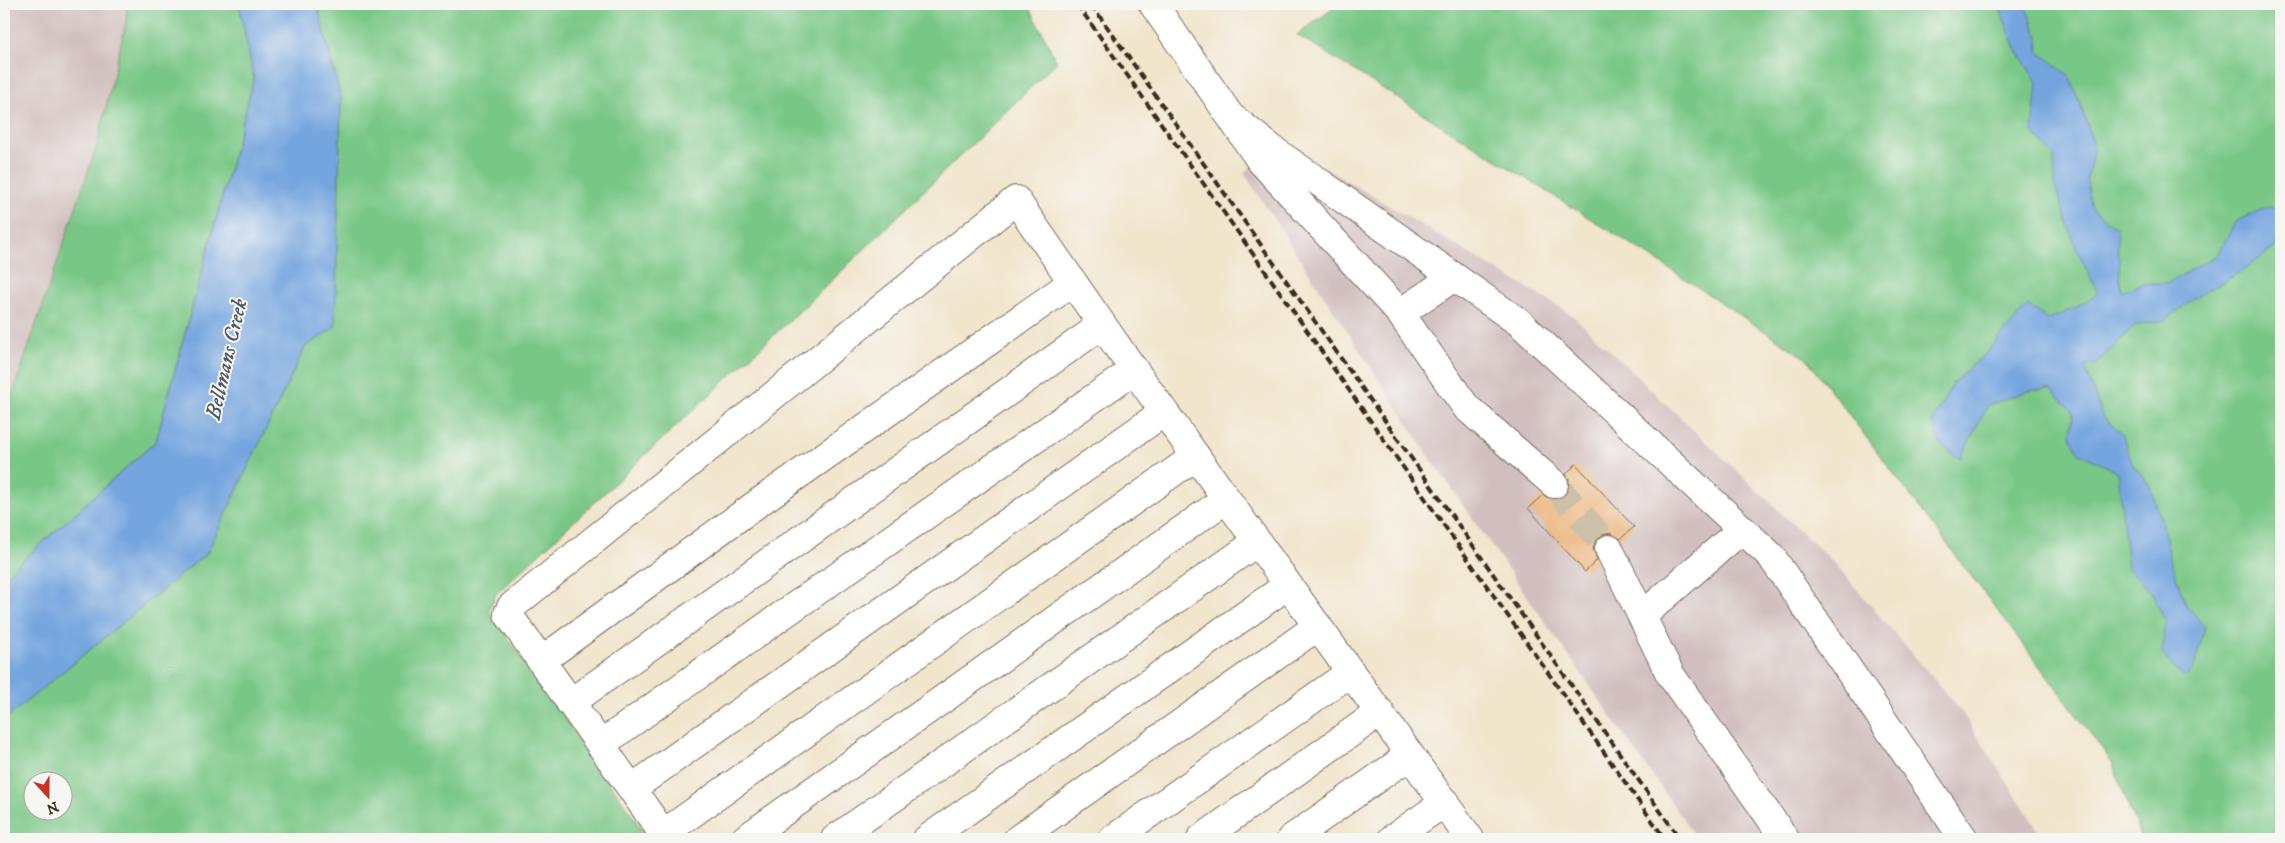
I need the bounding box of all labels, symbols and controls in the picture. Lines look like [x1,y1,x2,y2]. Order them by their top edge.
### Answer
water label: Bellmans Creek [200,296,254,423]
north arrow [22,770,72,820]
text: N [43,797,61,818]

